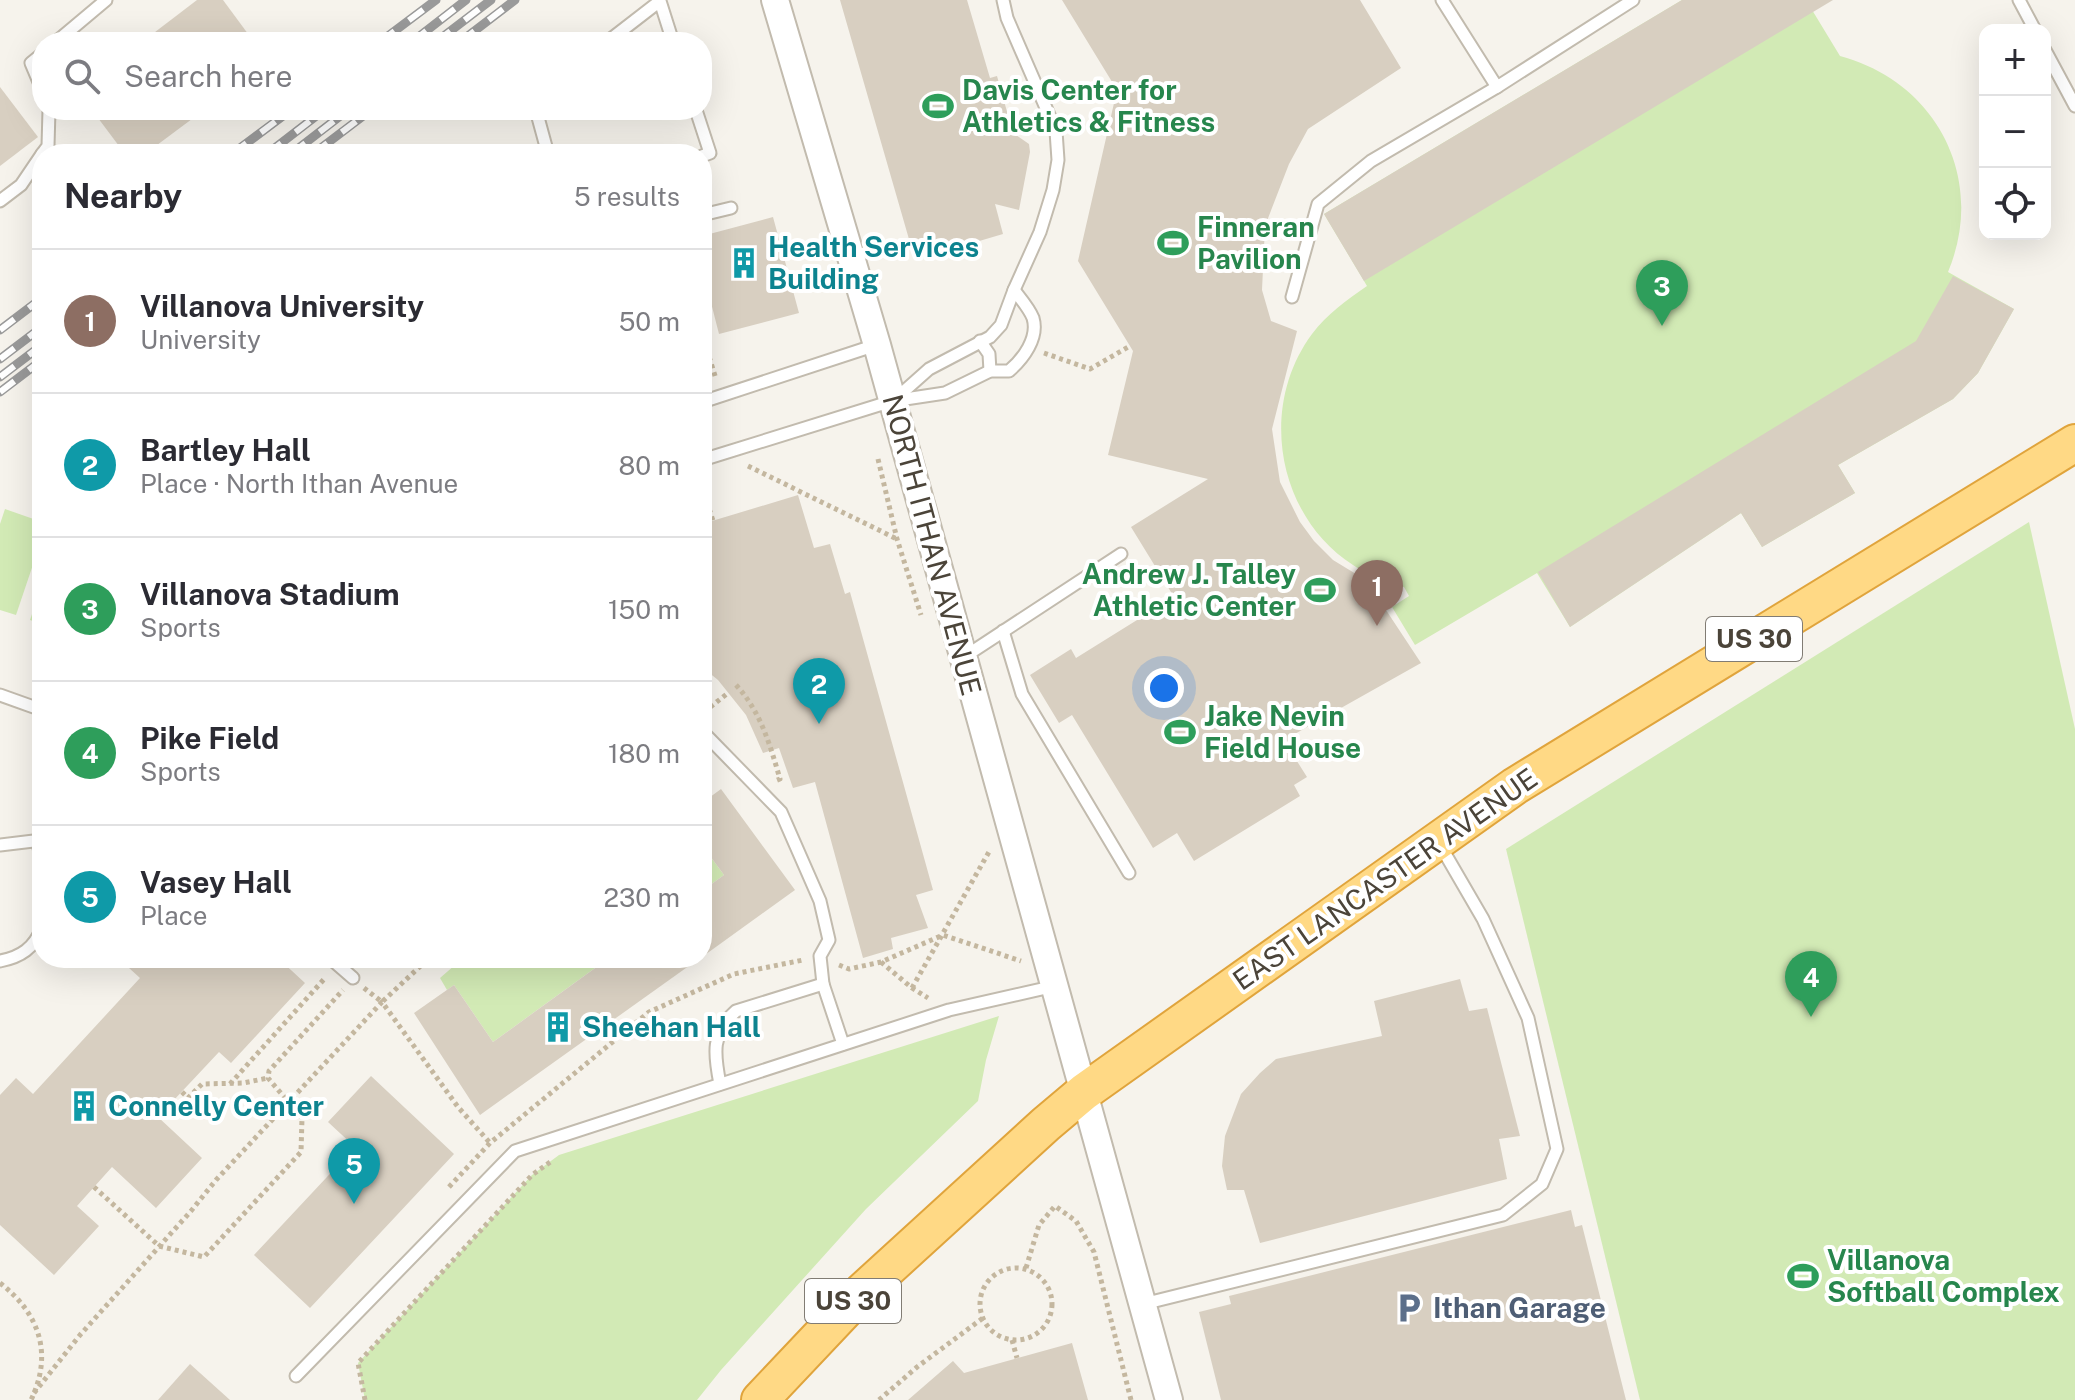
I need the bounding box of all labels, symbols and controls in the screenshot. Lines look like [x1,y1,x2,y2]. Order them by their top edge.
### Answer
map controls [1979,24,2051,240]
button: + [1979,24,2051,96]
search box [32,32,712,120]
icon: search [60,54,104,98]
text: Search here [124,58,292,94]
place label: Davis Center for Athletics & Fitness [962,73,1215,138]
sports icon: Davis Center for Athletics & Fitness [921,89,955,123]
button: − [1979,96,2051,168]
button: locate [1979,168,2051,240]
text: Nearby [64,176,182,216]
text: 5 results [574,181,680,212]
place label: Finneran Pavilion [1197,210,1315,275]
sports icon: Finneran Pavilion [1156,226,1190,260]
place label: Health Services Building [768,230,979,295]
building icon: Health Services Building [727,246,761,280]
pin: 3 [1636,260,1688,326]
text: Villanova University [140,288,424,324]
text: 1 [84,306,96,337]
text: 50 m [619,306,680,337]
text: University [140,324,261,355]
street label: NORTH ITHAN AVENUE [876,391,989,699]
text: Bartley Hall [140,432,311,468]
text: 2 [82,450,98,481]
text: 80 m [619,450,680,481]
text: Place · North Ithan Avenue [140,468,458,499]
place label: Andrew J. Talley Athletic Center [1082,557,1296,622]
pin: 1 [1351,560,1403,626]
sports icon: Andrew J. Talley Athletic Center [1303,573,1337,607]
text: Villanova Stadium [140,576,400,612]
text: 3 [81,594,99,625]
text: 150 m [608,594,680,625]
text: Sports [140,612,221,643]
road number: US 30 [1706,617,1802,661]
pin: 2 [793,658,845,724]
your location [1144,668,1184,708]
place label: Jake Nevin Field House [1204,699,1361,764]
sports icon: Jake Nevin Field House [1163,715,1197,749]
text: Pike Field [140,720,279,756]
text: 4 [81,738,99,769]
text: 180 m [608,738,680,769]
text: Sports [140,756,221,787]
street label: EAST LANCASTER AVENUE [1226,761,1543,996]
text: Vasey Hall [140,864,292,900]
text: 5 [81,882,99,913]
text: 230 m [604,882,680,913]
text: Place [140,900,207,931]
pin: 4 [1785,951,1837,1017]
building icon: Sheehan Hall [541,1010,575,1044]
place label: Sheehan Hall [582,1010,761,1043]
building icon: Connelly Center [67,1089,101,1123]
place label: Connelly Center [108,1089,324,1122]
pin: 5 [328,1138,380,1204]
place label: Villanova Softball Complex [1827,1243,2060,1308]
sports icon: Villanova Softball Complex [1786,1259,1820,1293]
road number: US 30 [805,1279,901,1323]
parking icon: Ithan Garage [1392,1291,1426,1325]
place label: Ithan Garage [1433,1291,1606,1324]

